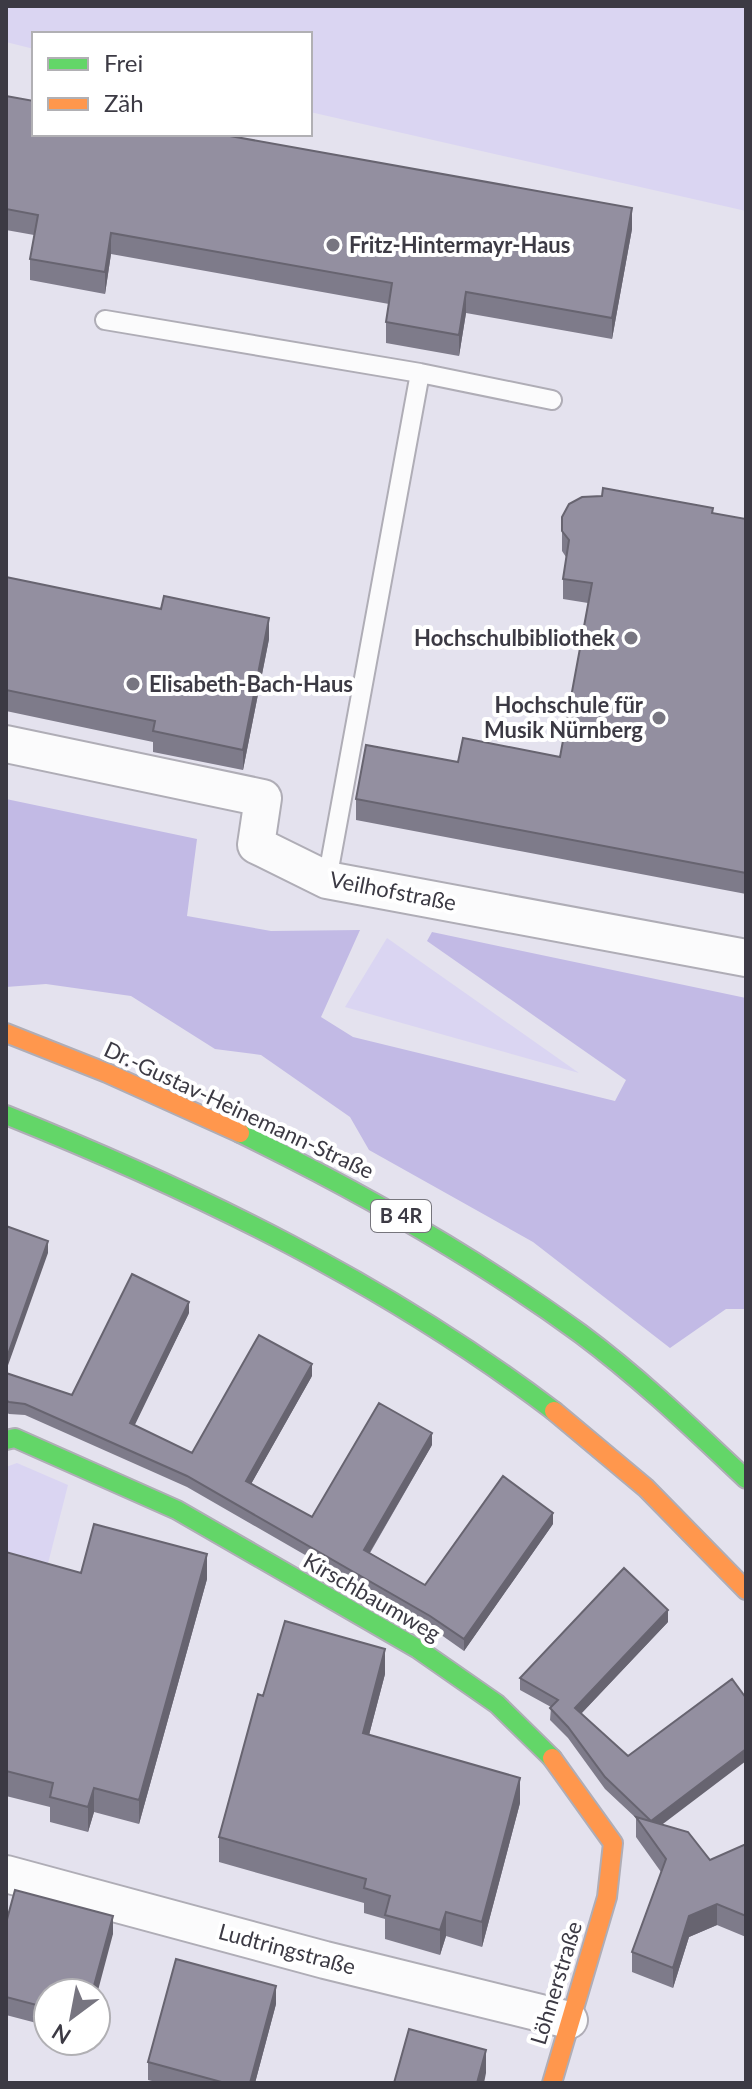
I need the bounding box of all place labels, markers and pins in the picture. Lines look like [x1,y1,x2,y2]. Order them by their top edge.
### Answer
place label: Fritz-Hintermayr-Haus [349,231,570,258]
marker: Fritz-Hintermayr-Haus [324,236,342,254]
place label: Hochschulbibliothek [414,624,615,651]
marker: Hochschulbibliothek [622,629,640,647]
place label: Elisabeth-Bach-Haus [149,670,353,697]
marker: Elisabeth-Bach-Haus [124,675,142,693]
place label: Hochschule für Musik Nürnberg [484,691,644,743]
marker: Hochschule für Musik Nürnberg [650,709,668,727]

